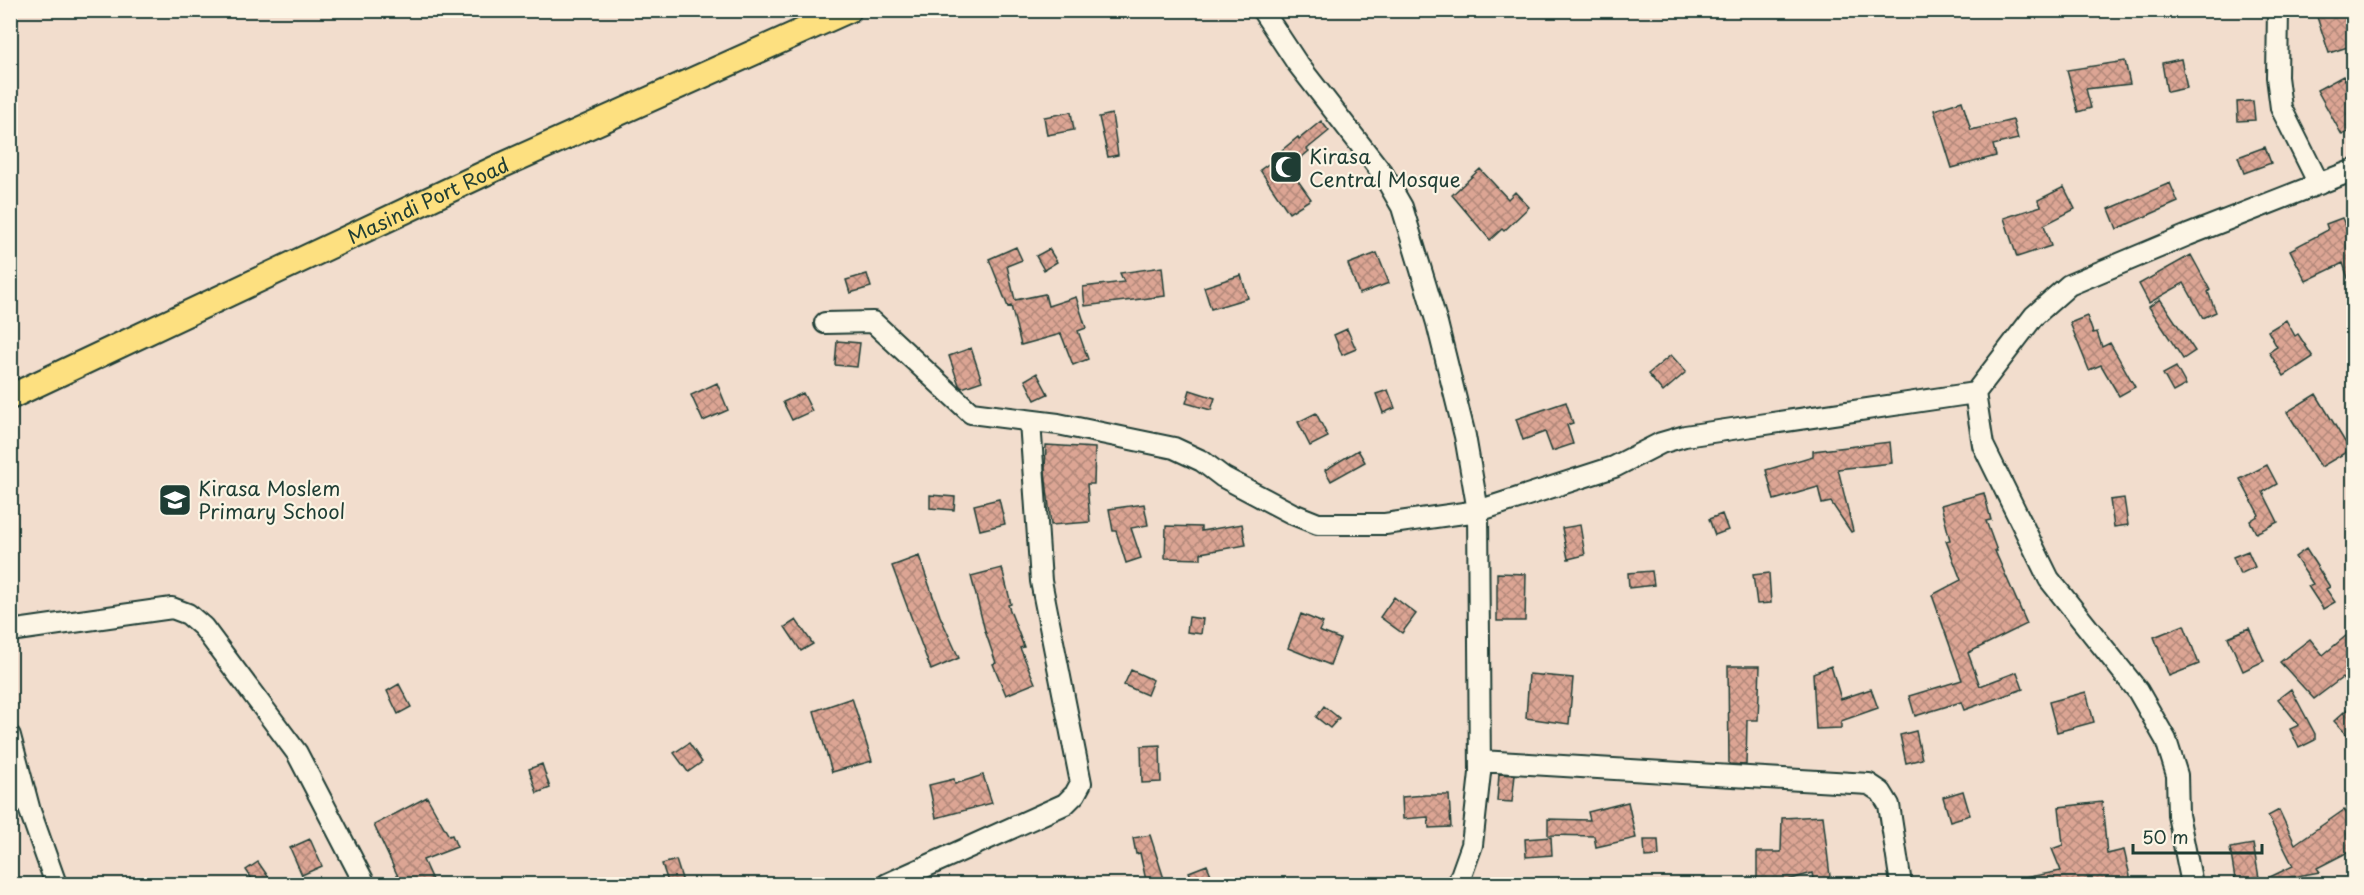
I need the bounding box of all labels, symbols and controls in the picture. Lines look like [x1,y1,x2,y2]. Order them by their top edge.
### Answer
place label: Kirasa Central Mosque [1309,141,1461,194]
street label: Masindi Port Road [342,149,513,251]
mosque icon: Kirasa Central Mosque [1268,149,1304,185]
place label: Kirasa Moslem Primary School [198,473,345,526]
school or university icon: Kirasa Moslem Primary School [157,482,193,518]
scale bar [2133,817,2262,855]
text: 50 m [2142,823,2189,850]

